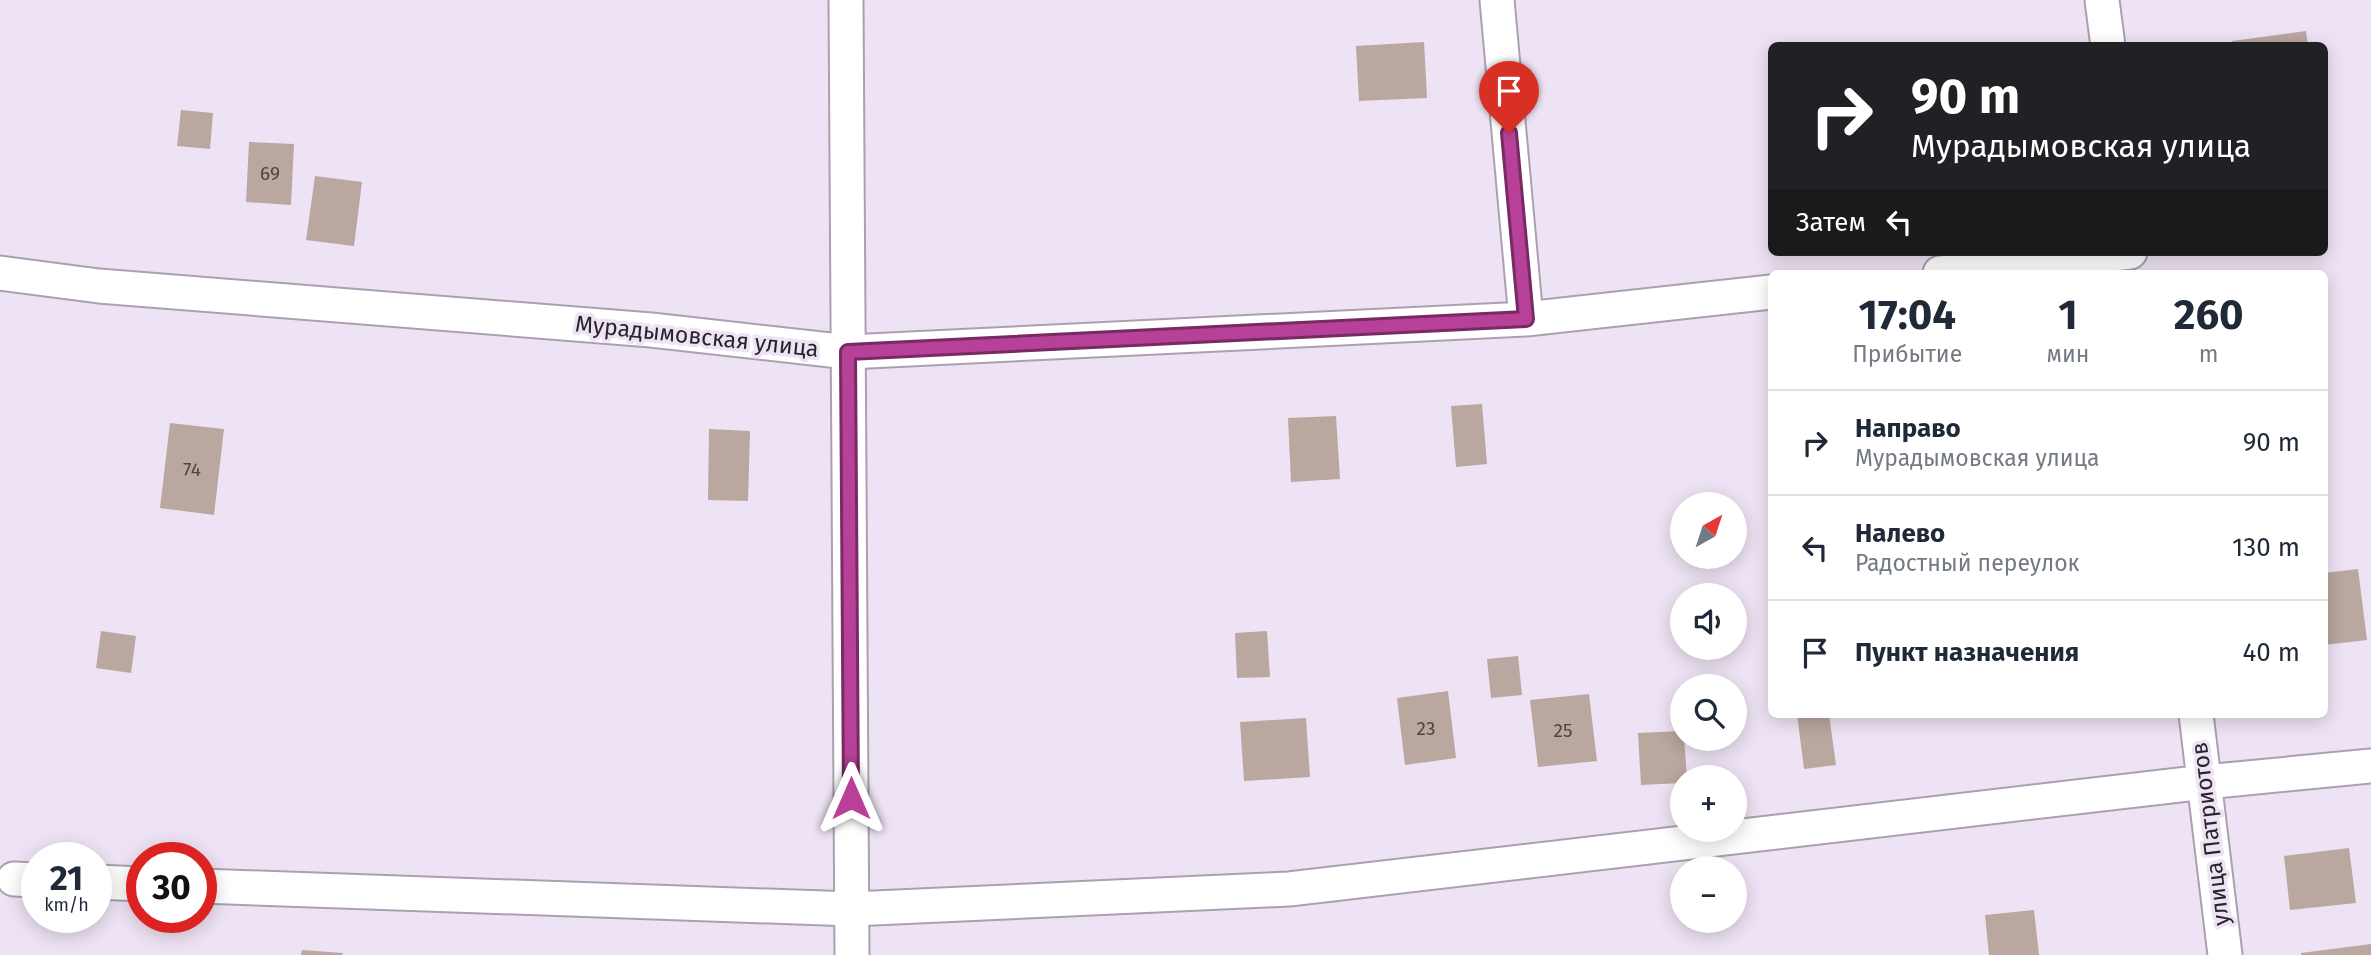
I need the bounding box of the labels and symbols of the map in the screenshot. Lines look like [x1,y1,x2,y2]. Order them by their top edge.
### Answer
pin [1479,61,1539,133]
house number: 69 [260,162,280,185]
street label: Мурадымовская улица [574,309,820,363]
house number: 74 [183,458,201,481]
north arrow [1670,492,1746,569]
house number: 23 [1417,717,1435,740]
house number: 25 [1554,719,1572,742]
street label: улица Патриотов [2185,741,2235,927]
position arrow [814,761,888,835]
speed limit sign: 30 [126,842,217,933]

